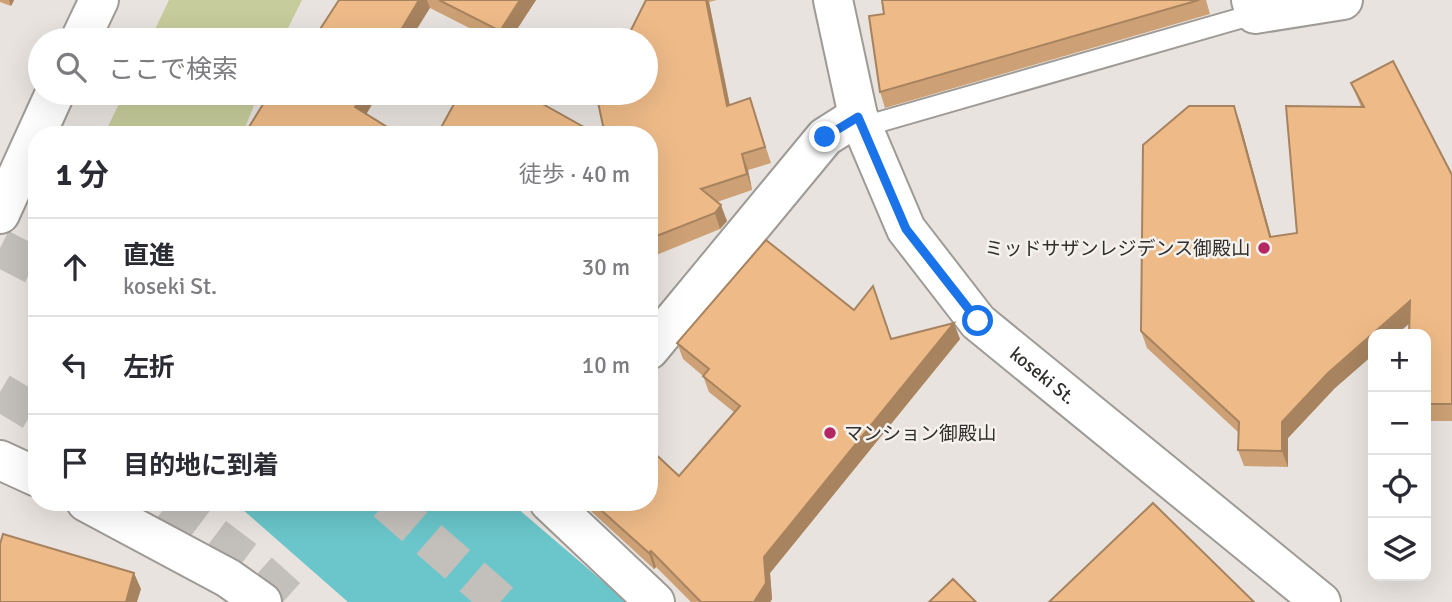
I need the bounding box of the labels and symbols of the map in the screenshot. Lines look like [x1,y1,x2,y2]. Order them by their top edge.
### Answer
route end [809,121,840,152]
place label: ミッドサザンレジデンス御殿山 [984,237,1250,261]
marker: ミッドサザンレジデンス御殿山 [1256,240,1272,256]
route start [962,305,993,336]
street label: koseki St. [1005,342,1080,410]
place label: マンション御殿山 [844,422,996,446]
marker: マンション御殿山 [822,425,838,441]

